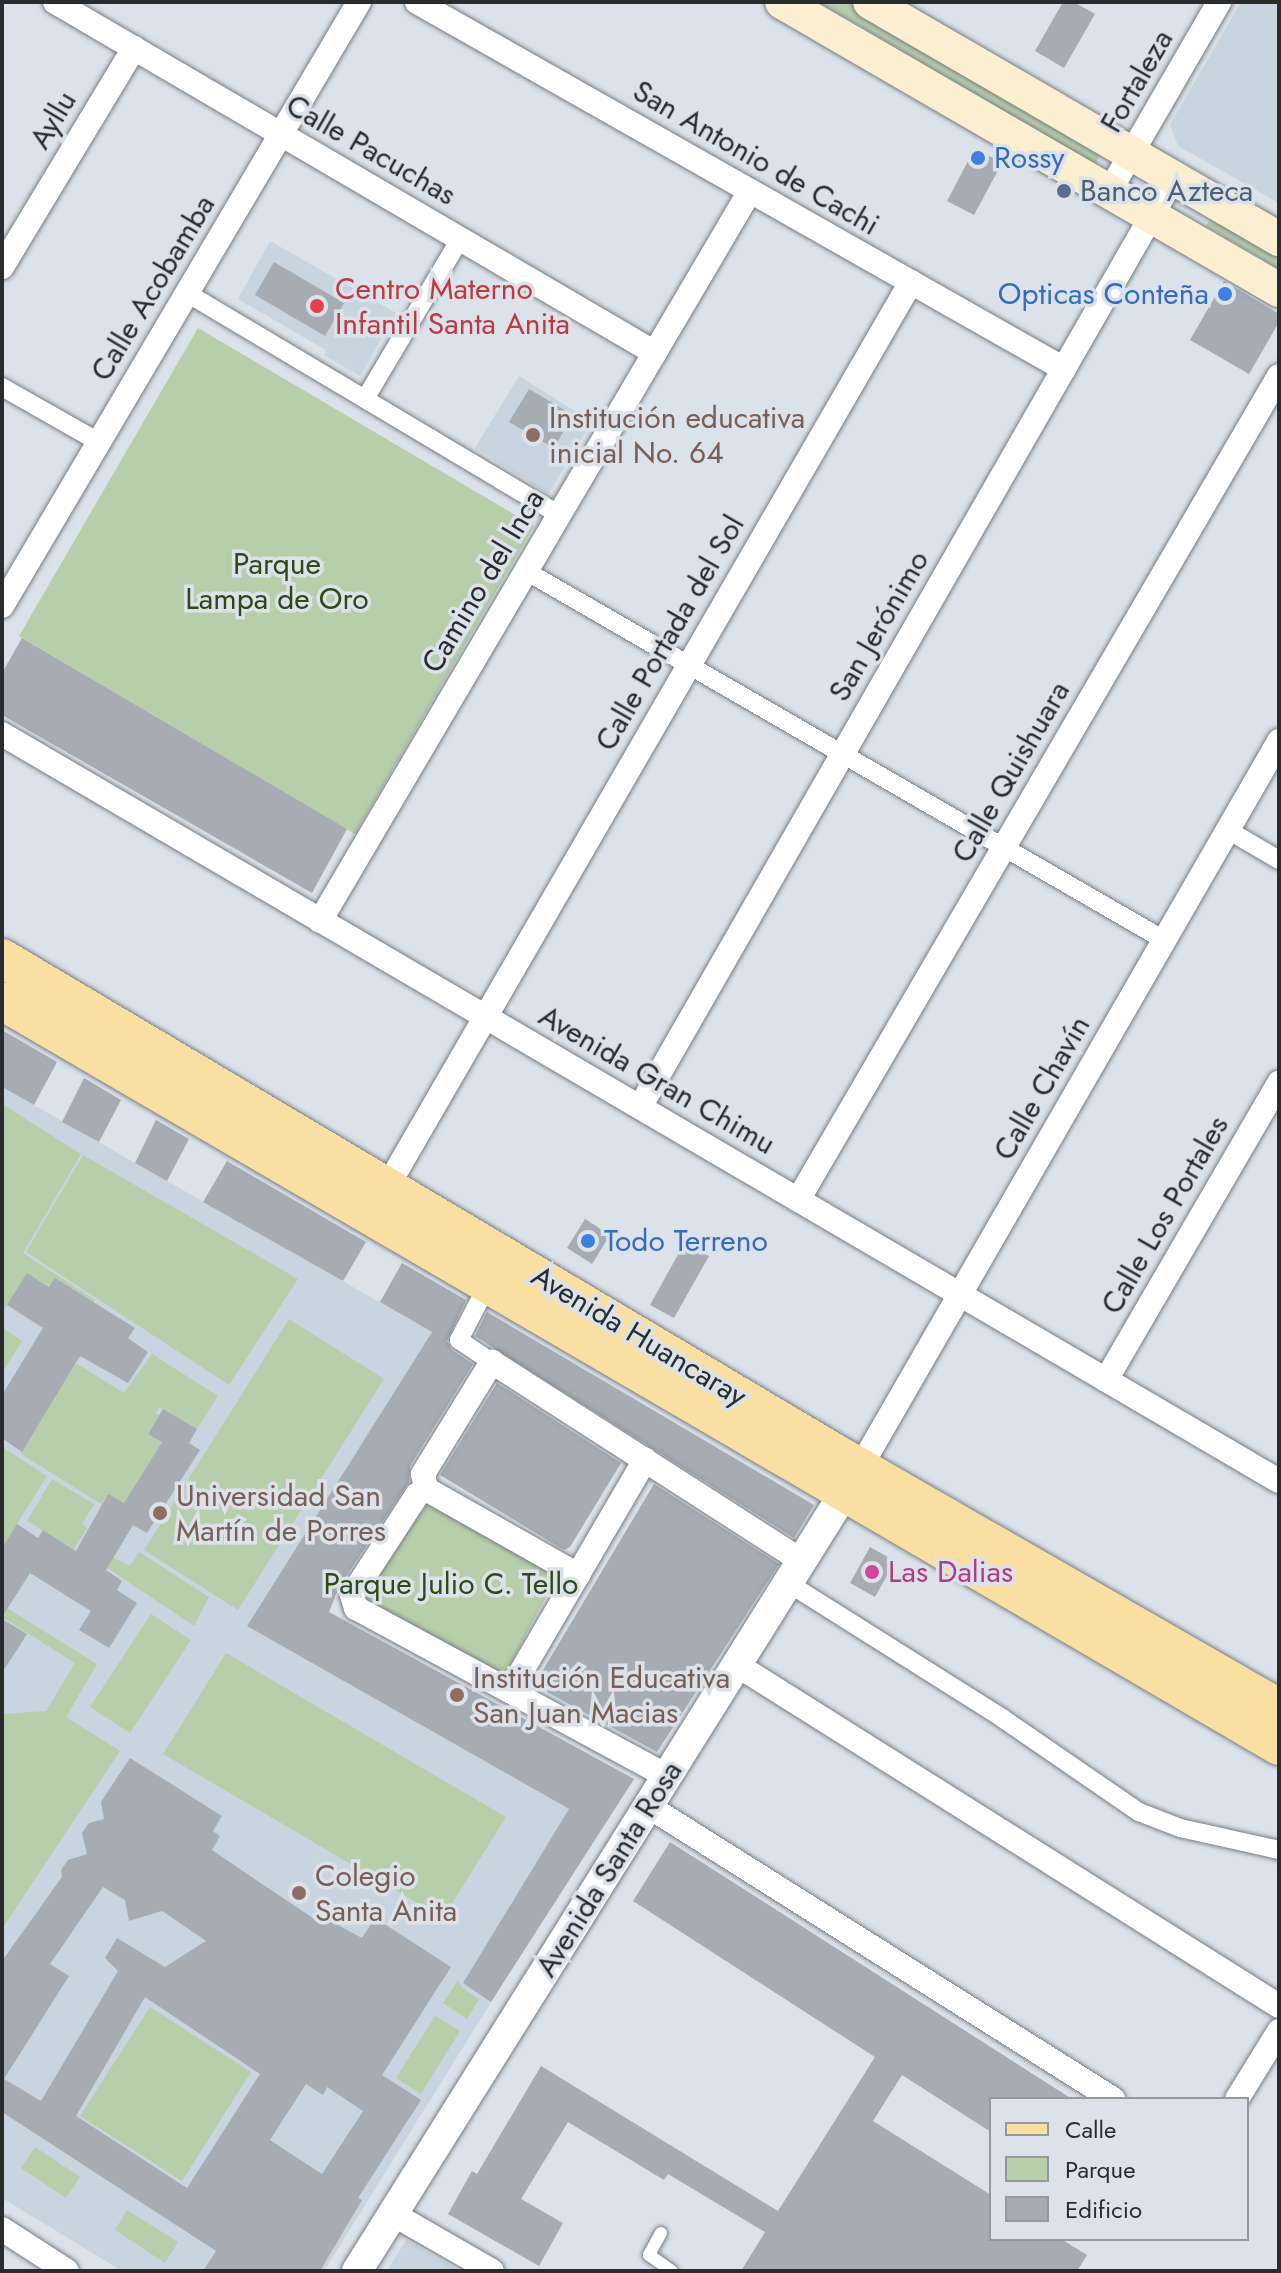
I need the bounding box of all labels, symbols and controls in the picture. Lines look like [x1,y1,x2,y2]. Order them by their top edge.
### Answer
street label: Fortaleza [1093,23,1181,139]
street label: San Antonio de Cachi [627,73,885,243]
street label: Ayllu [22,85,84,155]
street label: Calle Pacuchas [280,87,462,213]
place label: Rossy [994,140,1064,176]
marker: Rossy [969,149,987,167]
place label: Banco Azteca [1080,173,1253,209]
marker: Banco Azteca [1055,182,1073,200]
street label: Calle Acobamba [83,189,223,387]
place label: Centro Materno Infantil Santa Anita [335,271,570,342]
place label: Opticas Conteña [998,276,1209,312]
marker: Opticas Conteña [1216,285,1234,303]
marker: Centro Materno Infantil Santa Anita [306,295,328,317]
place label: Institución educativa inicial No. 64 [549,400,805,470]
marker: Institución educativa inicial No. 64 [524,426,542,444]
street label: Camino del Inca [414,483,552,679]
street label: Calle Portada del Sol [588,509,752,757]
street label: San Jerónimo [821,544,937,708]
park label: Parque Lampa de Oro [185,546,369,616]
street label: Calle Quishuara [945,675,1077,869]
street label: Avenida Gran Chimu [533,998,781,1162]
street label: Calle Chavín [986,1009,1098,1167]
street label: Calle Los Portales [1094,1110,1236,1320]
place label: Todo Terreno [604,1223,768,1259]
marker: Todo Terreno [579,1232,597,1250]
street label: Avenida Huancaray [525,1258,753,1414]
place label: Universidad San Martín de Porres [176,1478,386,1548]
marker: Universidad San Martín de Porres [151,1504,169,1522]
place label: Las Dalias [888,1554,1013,1590]
marker: Las Dalias [863,1563,881,1581]
park label: Parque Julio C. Tello [324,1566,578,1602]
place label: Institución Educativa San Juan Macias [473,1660,730,1730]
marker: Institución Educativa San Juan Macias [448,1686,466,1704]
street label: Avenida Santa Rosa [528,1755,690,1983]
place label: Colegio Santa Anita [315,1858,457,1928]
marker: Colegio Santa Anita [290,1884,308,1902]
legend [989,2097,1249,2241]
text: Calle [1065,2112,1116,2147]
text: Parque [1065,2152,1136,2187]
text: Edificio [1065,2192,1142,2227]

